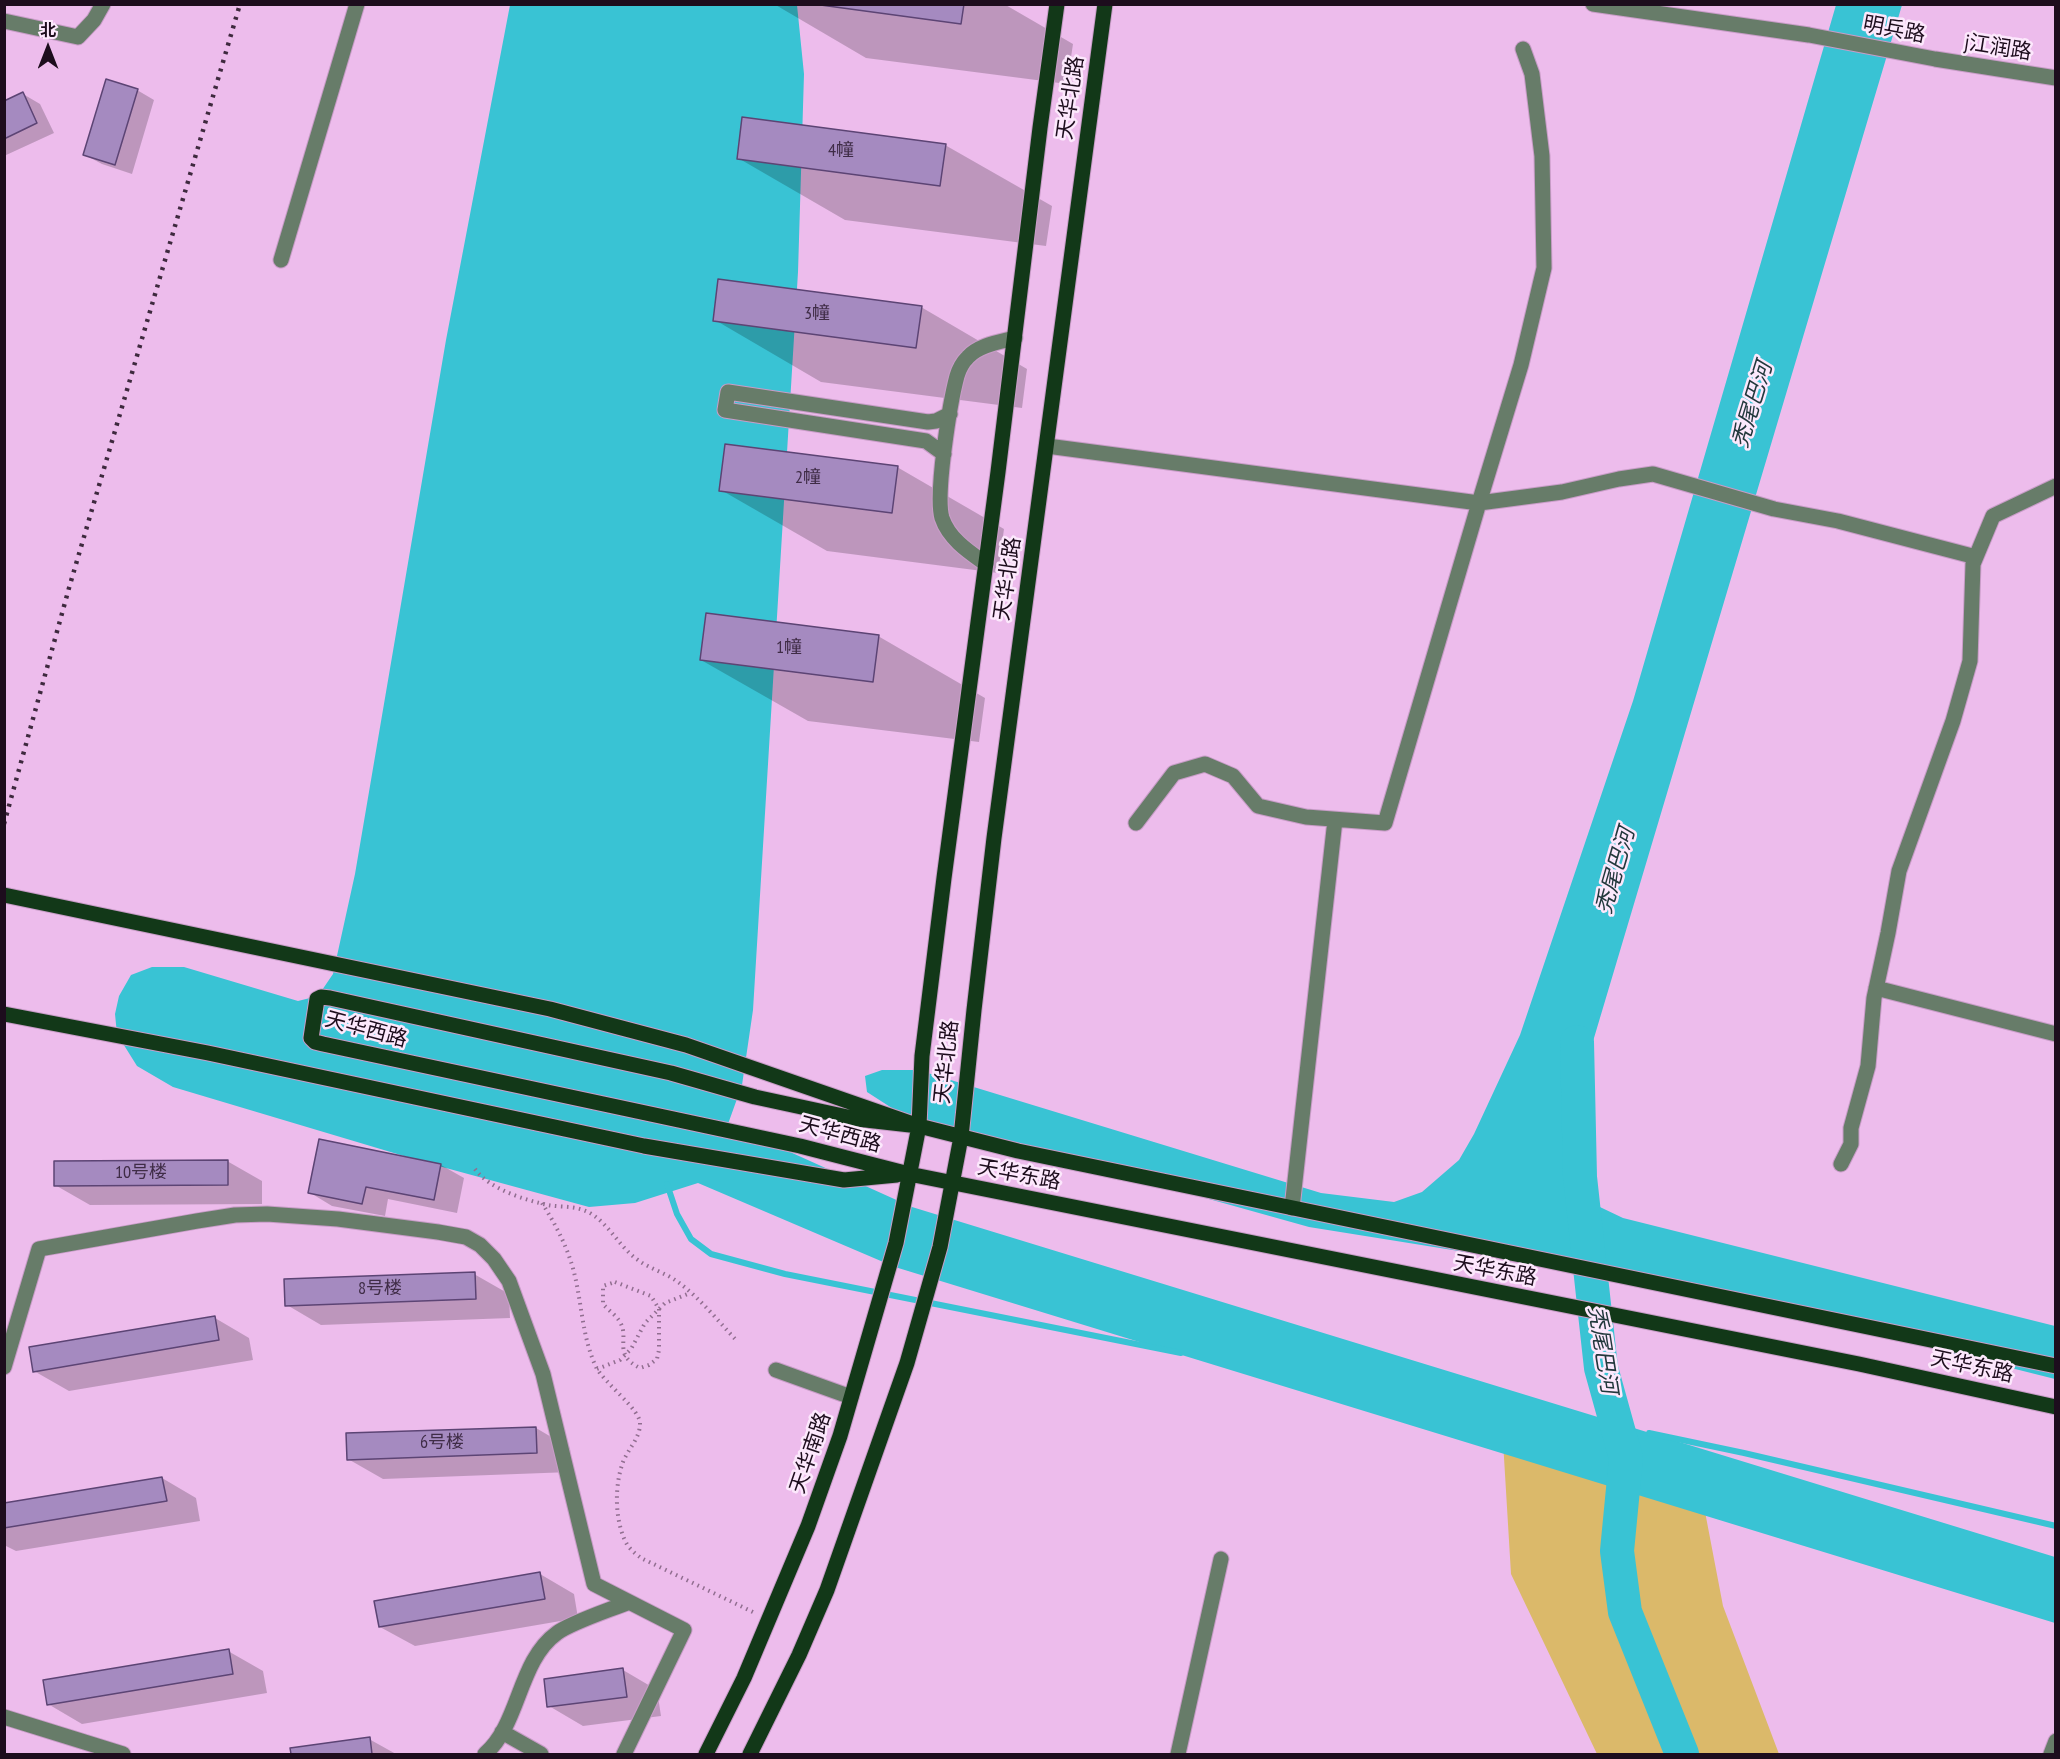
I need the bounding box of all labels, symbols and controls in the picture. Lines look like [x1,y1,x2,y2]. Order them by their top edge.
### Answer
street label: 明兵路 [1861,12,1927,48]
north arrow [18,18,78,78]
text: 北 [40,20,56,40]
street label: j江润路 [1963,30,2033,66]
street label: 天华北路 [1053,55,1089,141]
house number: 4幢 [828,140,854,162]
house number: 3幢 [804,303,830,325]
water label: 秃尾巴河 [1728,359,1778,451]
house number: 2幢 [795,467,821,489]
street label: 天华北路 [990,536,1026,622]
house number: 1幢 [776,637,802,659]
water label: 秃尾巴河 [1591,825,1641,917]
street label: 天华西路 [322,1007,410,1053]
street label: 天华北路 [930,1019,964,1105]
street label: 天华西路 [796,1112,884,1158]
street label: 天华东路 [975,1155,1063,1195]
house number: 10号楼 [115,1162,167,1184]
street label: 天华东路 [1451,1251,1539,1291]
house number: 8号楼 [358,1278,402,1300]
water label: 秃尾巴河 [1582,1304,1622,1396]
street label: 天华东路 [1928,1346,2016,1388]
street label: 天华南路 [785,1409,837,1497]
house number: 6号楼 [420,1432,464,1454]

